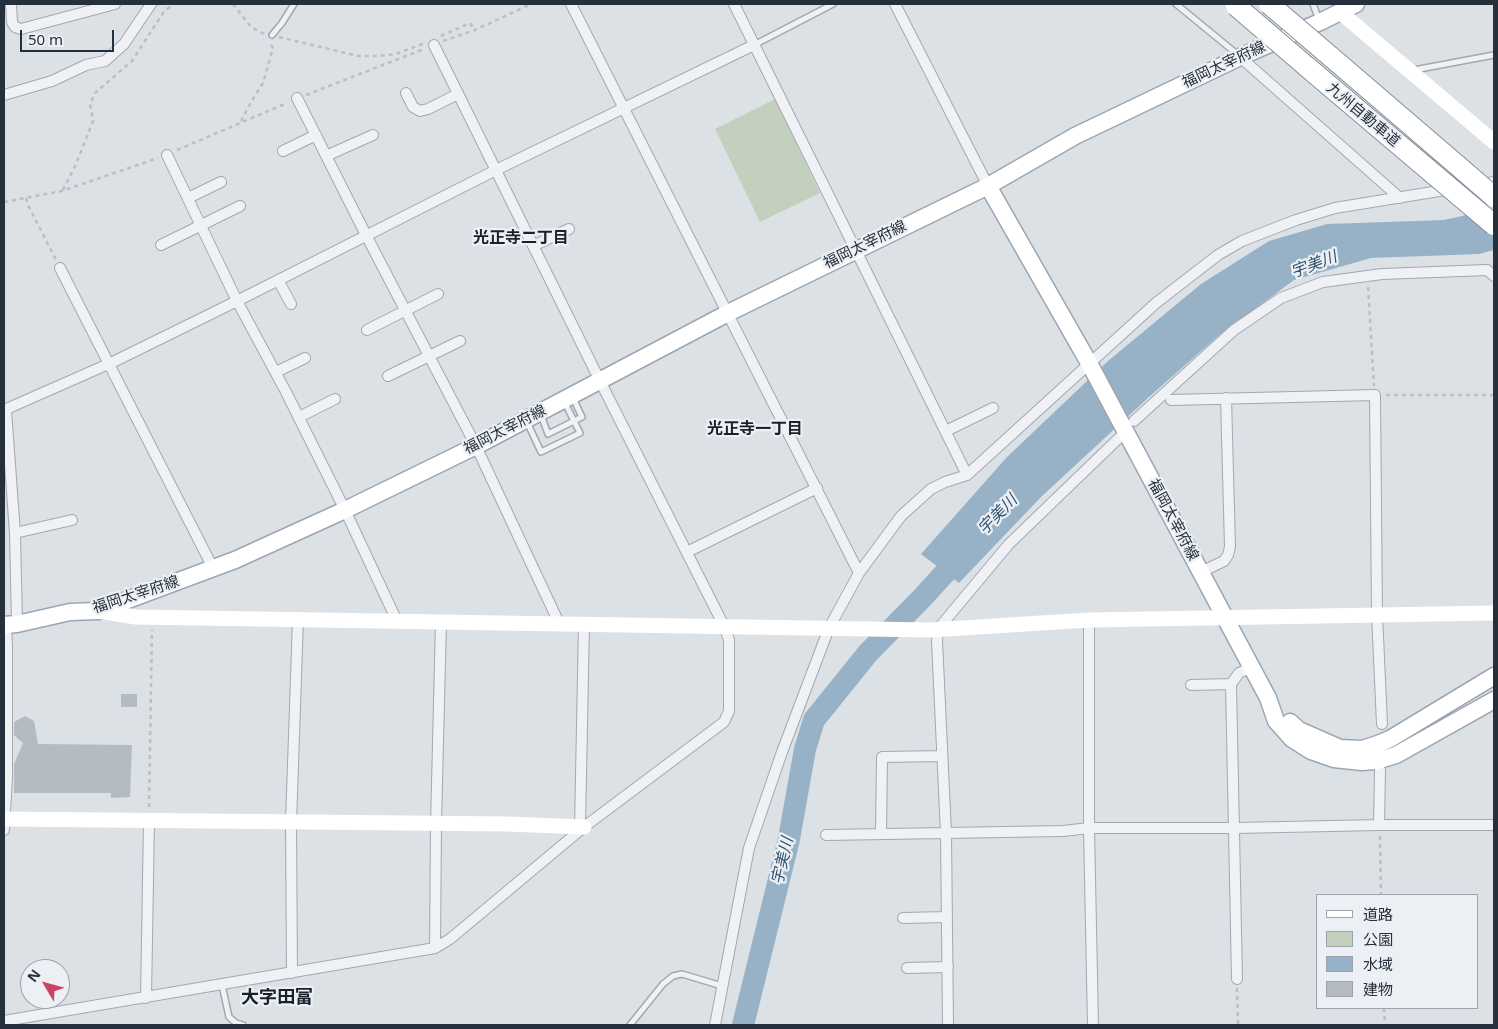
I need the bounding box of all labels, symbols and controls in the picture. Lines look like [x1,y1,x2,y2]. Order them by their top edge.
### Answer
scale bar [22,20,116,52]
text: 50 m [28,29,63,49]
street label: 福岡太宰府線 [1179,38,1269,92]
street label: 九州自動車道 [1323,79,1403,151]
street label: 福岡太宰府線 [821,217,909,273]
district label: 光正寺二丁目 [473,228,569,248]
water label: 宇美川 [1288,247,1340,283]
street label: 福岡太宰府線 [461,402,549,458]
district label: 光正寺一丁目 [707,419,803,439]
street label: 福岡太宰府線 [1144,476,1202,564]
water label: 宇美川 [974,491,1022,539]
street label: 福岡太宰府線 [90,573,182,617]
water label: 宇美川 [768,835,798,887]
legend [1316,894,1478,1009]
text: 道路 [1363,904,1393,924]
text: 公園 [1363,929,1393,949]
text: 水域 [1363,954,1393,974]
north arrow [20,959,70,1009]
text: N [22,965,44,986]
text: 建物 [1363,979,1393,999]
district label: 大字田富 [241,987,313,1009]

